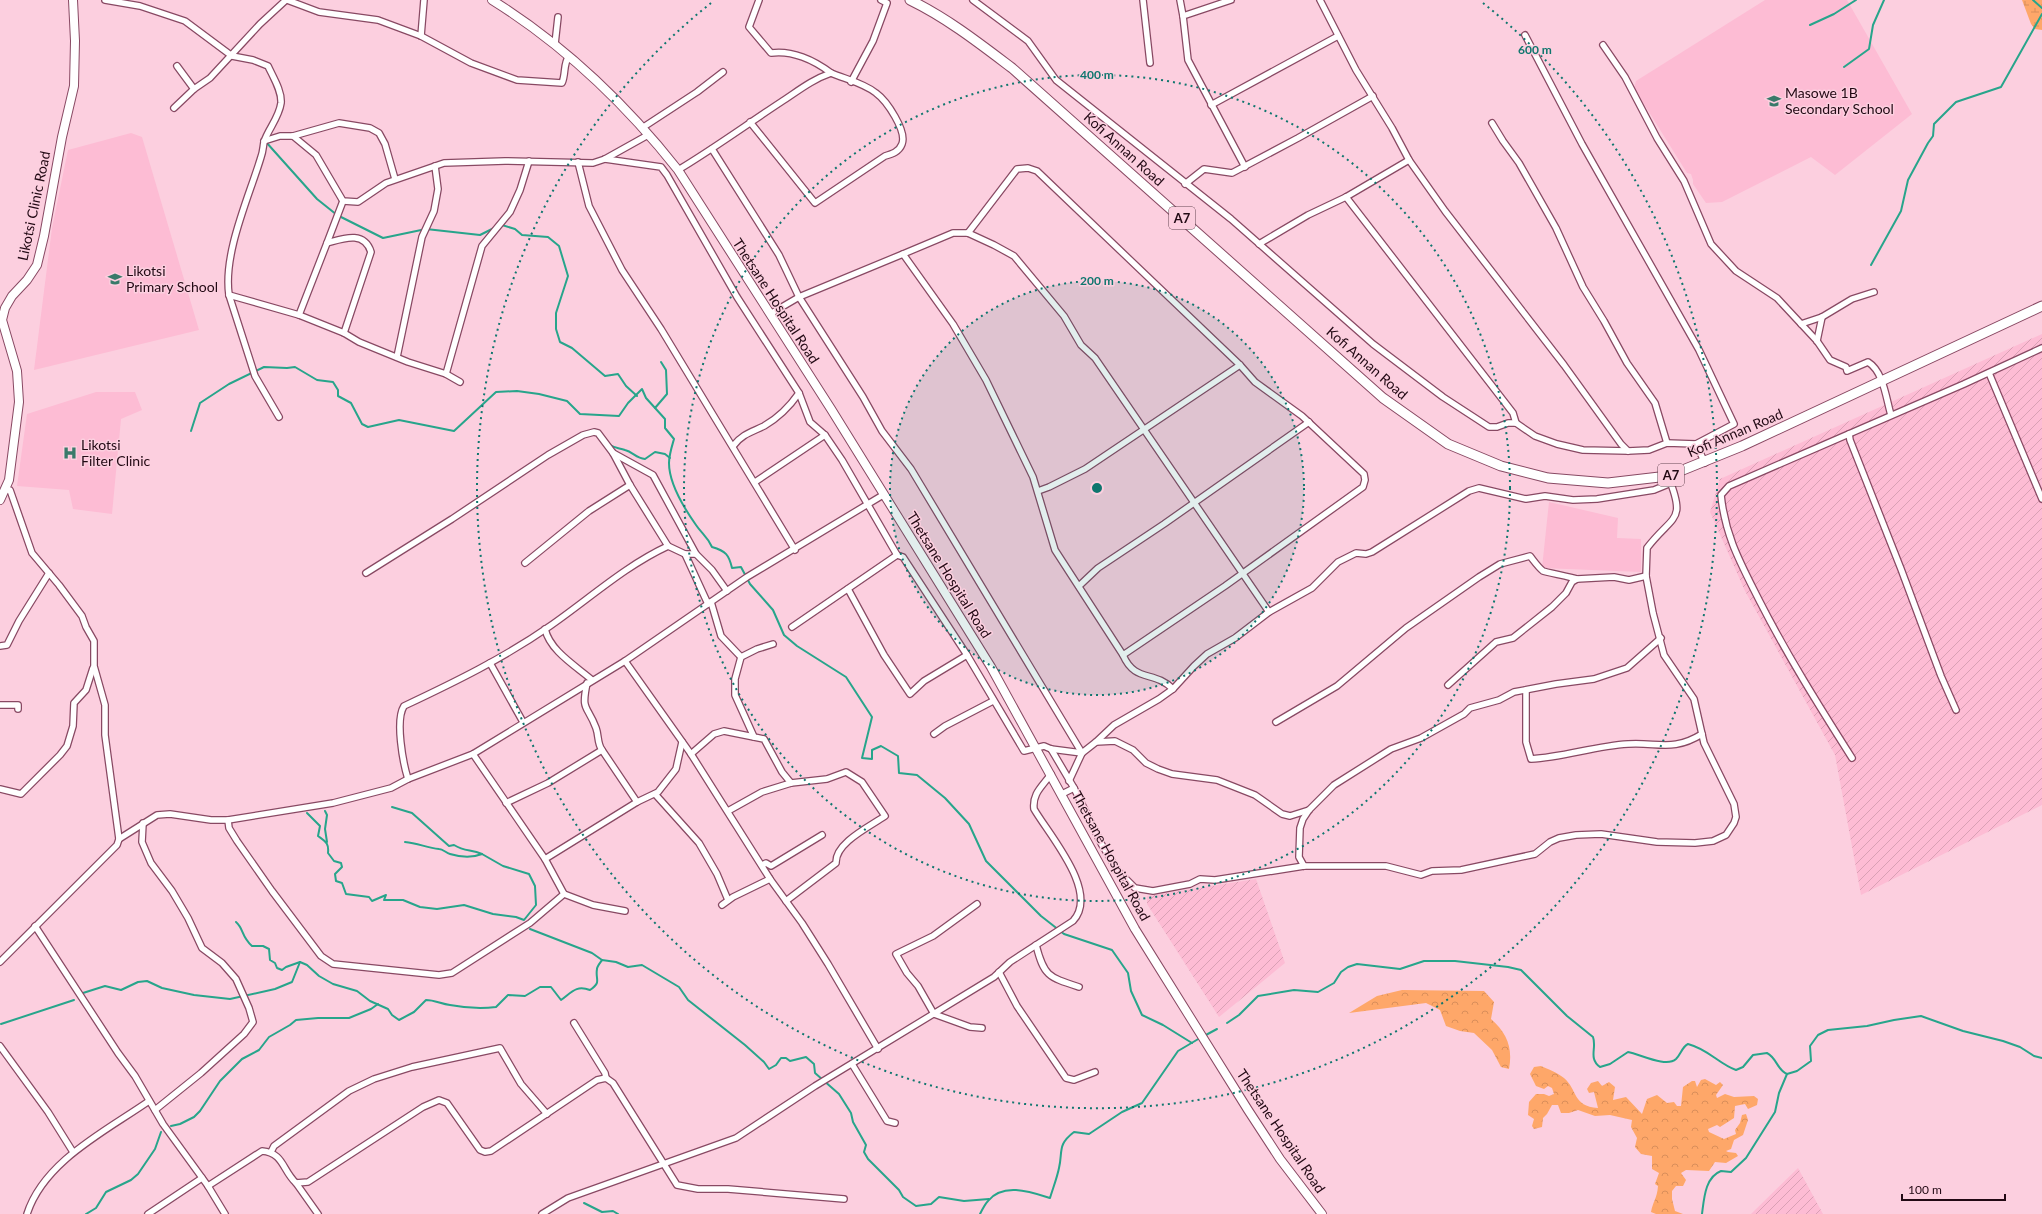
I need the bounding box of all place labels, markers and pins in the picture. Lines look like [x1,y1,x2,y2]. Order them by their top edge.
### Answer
place label: Masowe 1B Secondary School [1785,84,1894,117]
school or university icon: Masowe 1B Secondary School [1766,93,1782,109]
place label: Likotsi Primary School [126,262,218,295]
school or university icon: Likotsi Primary School [107,271,123,287]
place label: Likotsi Filter Clinic [81,436,151,469]
hospital icon: Likotsi Filter Clinic [62,445,78,461]
centre of rings [1090,481,1104,495]

